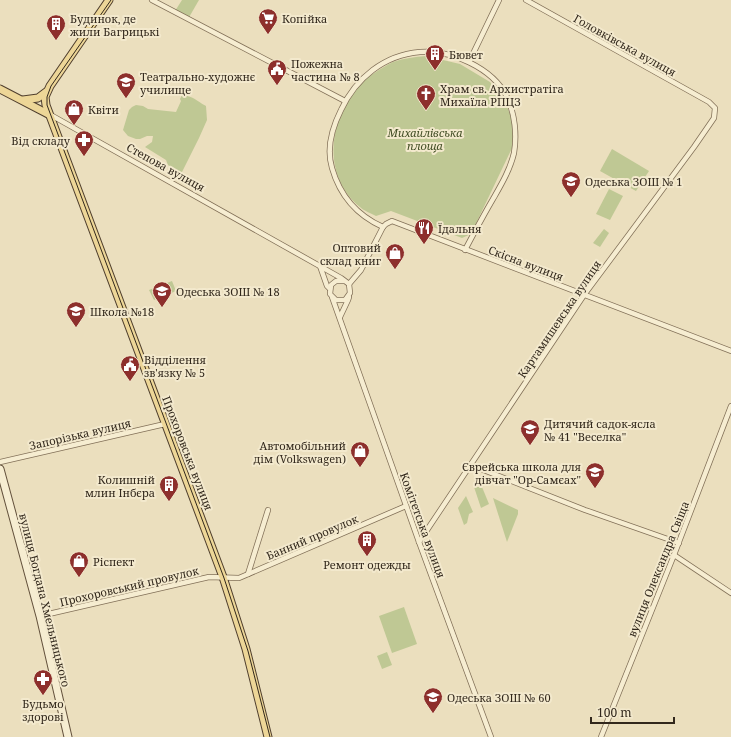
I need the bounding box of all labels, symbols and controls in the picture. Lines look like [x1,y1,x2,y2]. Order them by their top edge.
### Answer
supermarket icon: Копійка [257,7,279,35]
place label: Будинок, де жили Багрицькі [70,11,160,39]
place label: Копійка [282,11,327,26]
street label: Головківська вулиця [571,11,679,79]
building icon: Будинок, де жили Багрицькі [45,13,67,41]
building icon: Бювет [424,43,446,71]
place label: Бювет [449,47,483,62]
place label: Пожежна частина № 8 [291,56,360,84]
public building icon: Пожежна частина № 8 [266,58,288,86]
place label: Театрально-художнє училище [140,69,256,97]
school or university icon: Театрально-художнє училище [115,71,137,99]
place label: Храм св. Архистратіга Михаїла РПЦЗ [440,81,564,109]
church icon: Храм св. Архистратіга Михаїла РПЦЗ [415,83,437,111]
shop icon: Квіти [63,98,85,126]
place label: Квіти [88,102,119,117]
park label: Михайлівська площа [386,125,463,153]
pharmacy icon: Від складу [73,129,95,157]
place label: Від складу [11,133,71,148]
street label: Степова вулиця [124,139,208,195]
school or university icon: Одеська ЗОШ № 1 [560,170,582,198]
place label: Одеська ЗОШ № 1 [585,174,682,189]
restaurant icon: Їдальня [413,217,435,245]
place label: Їдальня [438,221,481,236]
place label: Оптовий склад книг [320,240,381,268]
shop icon: Оптовий склад книг [384,242,406,270]
street label: Cкісна вулиця [486,242,566,284]
street label: Картамишевська вулиця [514,257,604,381]
school or university icon: Одеська ЗОШ № 18 [151,280,173,308]
place label: Одеська ЗОШ № 18 [176,284,280,299]
school or university icon: Школа №18 [65,300,87,328]
place label: Школа №18 [90,304,154,319]
place label: Відділення зв'язку № 5 [144,352,206,380]
public building icon: Відділення зв'язку № 5 [119,354,141,382]
street label: Прохоровська вулиця [159,394,217,512]
street label: Запорізька вулиця [28,415,132,453]
place label: Дитячий садок-ясла № 41 "Веселка" [544,416,656,444]
school or university icon: Дитячий садок-ясла № 41 "Веселка" [519,418,541,446]
place label: Автомобільний дім (Volkswagen) [253,438,346,466]
shop icon: Автомобільний дім (Volkswagen) [349,440,371,468]
place label: Єврейська школа для дівчат "Ор-Самєах" [462,459,581,487]
school or university icon: Єврейська школа для дівчат "Ор-Самєах" [584,461,606,489]
street label: Комітетська вулиця [397,470,449,580]
place label: Колишній млин Інбєра [85,472,155,500]
building icon: Колишній млин Інбєра [158,474,180,502]
street label: вулиця Олександра Свіща [624,499,692,639]
street label: Банний провулок [264,511,361,563]
street label: вулиця Богдана Хмельницького [16,512,74,688]
building icon: Ремонт одежды [356,529,378,557]
shop icon: Ріспект [68,550,90,578]
place label: Ріспект [93,554,135,569]
place label: Ремонт одежды [323,557,411,572]
street label: Прохоровський провулок [58,563,200,609]
pharmacy icon: Будьмо здорові [32,668,54,696]
school or university icon: Одеська ЗОШ № 60 [422,686,444,714]
place label: Одеська ЗОШ № 60 [447,690,551,705]
place label: Будьмо здорові [22,696,64,724]
scale bar [591,699,674,725]
text: 100 m [597,704,632,721]

